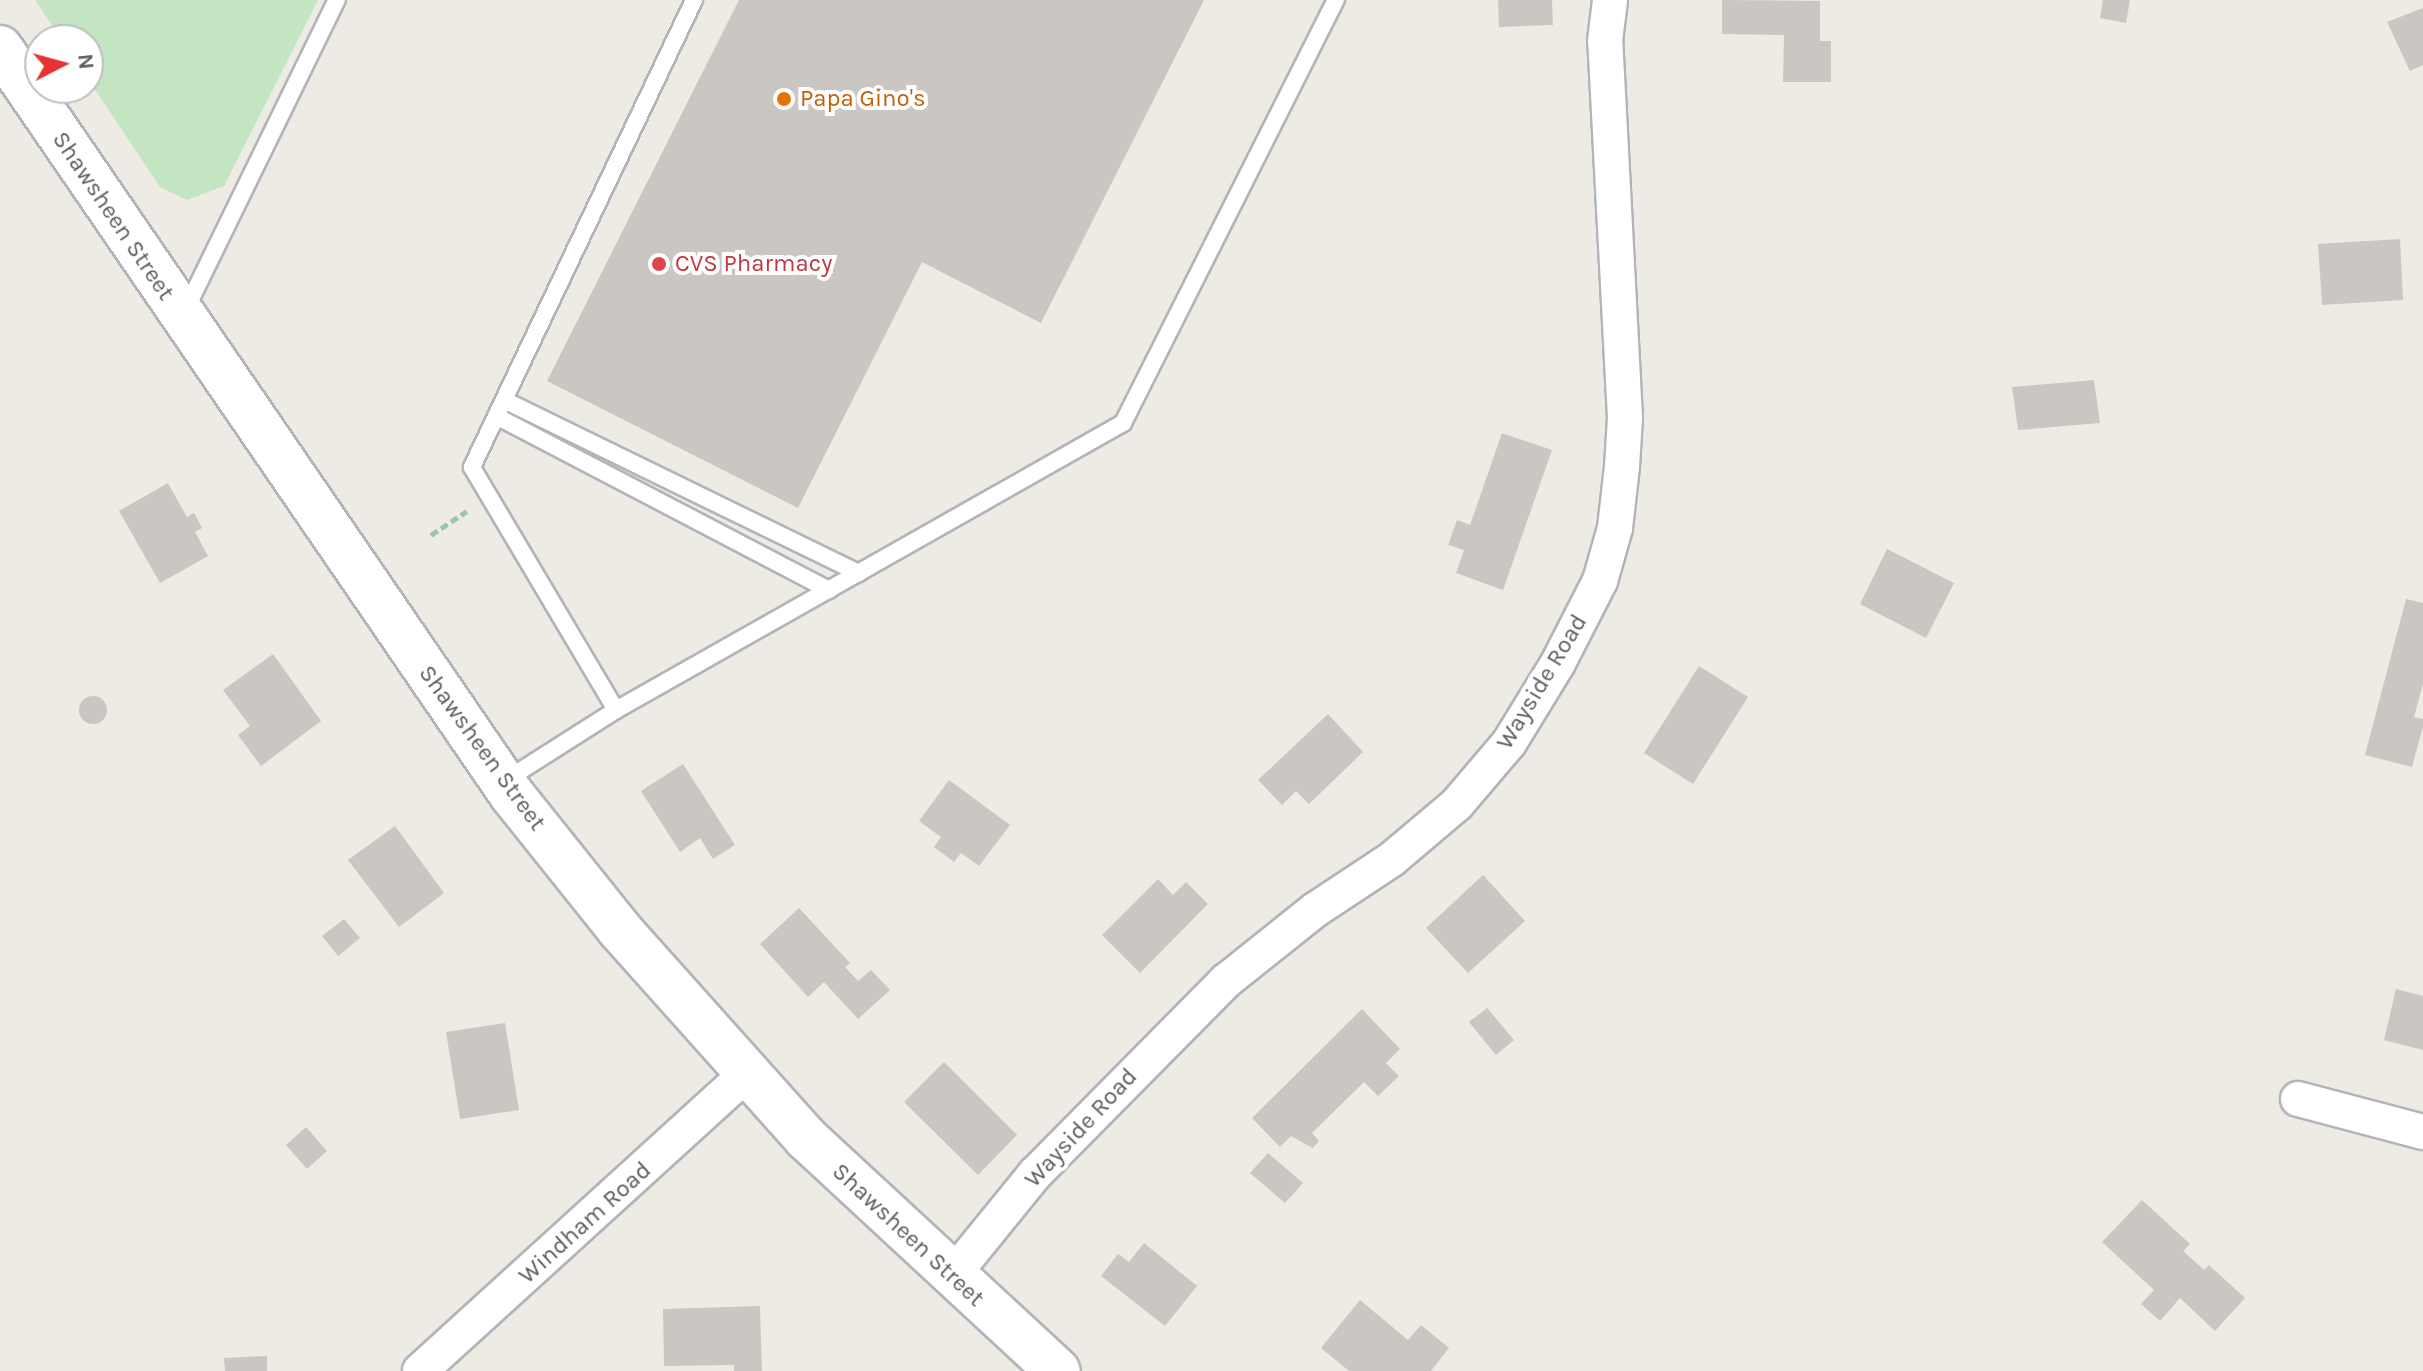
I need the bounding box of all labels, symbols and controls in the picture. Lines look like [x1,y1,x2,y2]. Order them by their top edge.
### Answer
north arrow [24,24,104,104]
text: N [72,52,100,71]
place label: Papa Gino's [800,85,926,113]
marker: Papa Gino's [775,90,793,108]
street label: Shawsheen Street [46,126,180,306]
place label: CVS Pharmacy [675,250,832,278]
marker: CVS Pharmacy [650,255,668,273]
street label: Wayside Road [1490,609,1594,755]
street label: Shawsheen Street [412,660,552,836]
street label: Wayside Road [1019,1062,1143,1194]
street label: Windham Road [513,1156,657,1290]
street label: Shawsheen Street [826,1157,990,1313]

